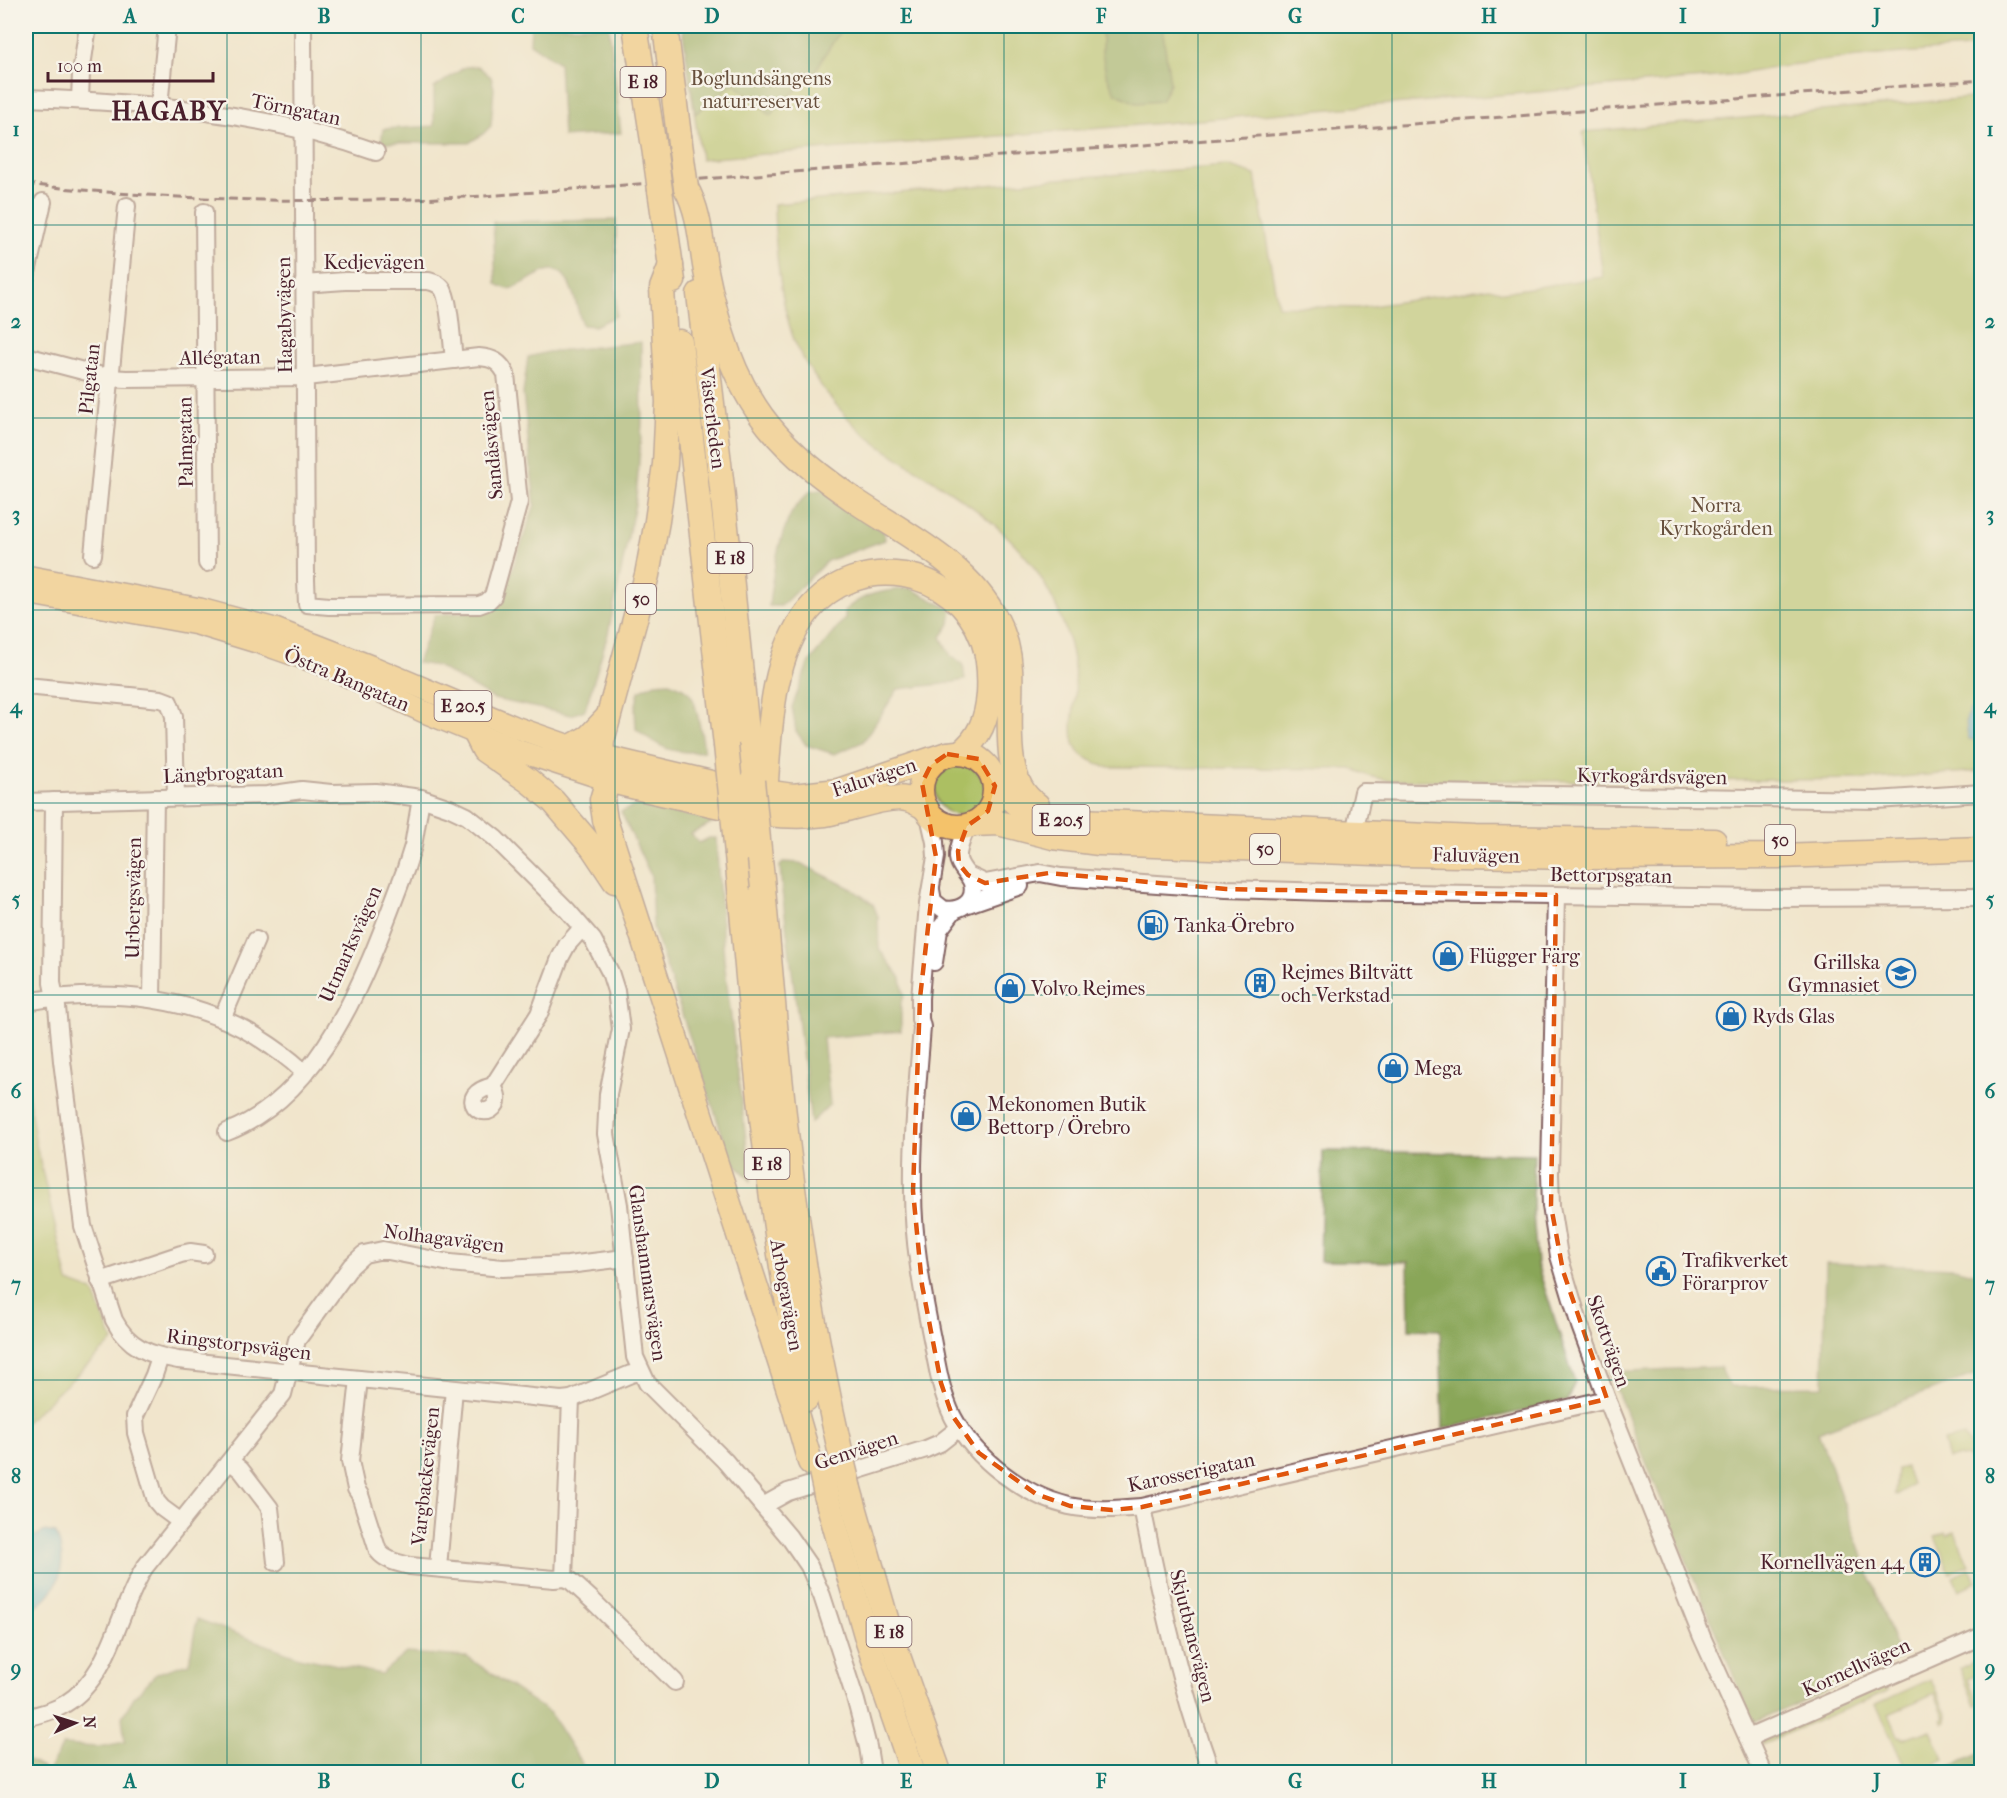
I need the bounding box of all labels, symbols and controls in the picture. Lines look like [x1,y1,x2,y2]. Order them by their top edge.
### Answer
text: A [122,5,138,28]
text: B [317,5,331,28]
text: C [511,5,525,28]
text: D [704,5,720,28]
text: E [900,5,912,28]
text: F [1095,5,1107,28]
text: G [1288,5,1302,28]
text: H [1481,5,1497,28]
text: I [1679,5,1687,28]
text: J [1871,5,1881,28]
scale bar [48,45,213,83]
text: 100 m [57,56,102,77]
road number: E 18 [620,67,666,97]
park label: Boglundsängens naturreservat [691,67,831,113]
street label: Törngatan [249,89,343,130]
district label: HAGABY [111,96,227,127]
text: 1 [12,118,20,141]
text: 1 [1986,118,1994,141]
street label: Kedjevägen [324,251,425,274]
street label: Hagabyvägen [272,256,297,374]
text: 2 [11,310,21,333]
text: 2 [1985,310,1995,333]
street label: Pilgatan [74,342,105,416]
street label: Allégatan [178,345,261,370]
street label: Västerleden [695,365,730,471]
street label: Sandåsvägen [475,389,508,501]
street label: Palmgatan [173,396,198,488]
park label: Norra Kyrkogården [1659,494,1773,540]
text: 3 [12,503,20,526]
text: 3 [1986,503,1994,526]
road number: E 18 [708,543,752,573]
road number: 50 [626,584,656,614]
street label: Östra Bangatan [281,642,414,716]
road number: E 20.5 [434,691,492,721]
text: 4 [9,695,23,719]
text: 4 [1983,695,1997,719]
street label: Faluvägen [829,753,920,802]
street label: Längbrogatan [162,759,284,788]
street label: Kyrkogårdsvägen [1576,764,1728,789]
road number: E 20.5 [1032,805,1090,835]
road number: 50 [1765,825,1795,855]
road number: 50 [1250,834,1280,864]
street label: Urbergsvägen [121,836,146,959]
street label: Faluvägen [1432,843,1520,868]
street label: Bettorpsgatan [1550,863,1673,888]
street label: Utmarksvägen [314,882,387,1006]
text: 5 [12,888,21,911]
text: 5 [1986,888,1995,911]
fuel station icon: Tanka-Örebro [1137,909,1169,941]
place label: Tanka-Örebro [1174,913,1294,937]
shop icon: Flügger Färg [1432,940,1464,972]
place label: Flügger Färg [1469,945,1580,968]
place label: Grillska Gymnasiet [1788,951,1881,997]
school or university icon: Grillska Gymnasiet [1885,957,1917,989]
place label: Rejmes Biltvätt och Verkstad [1281,961,1413,1007]
building icon: Rejmes Biltvätt och Verkstad [1244,967,1276,999]
shop icon: Volvo Rejmes [994,972,1026,1004]
place label: Volvo Rejmes [1030,977,1145,1000]
shop icon: Ryds Glas [1715,1000,1747,1032]
place label: Ryds Glas [1752,1005,1835,1028]
shop icon: Mega [1377,1052,1409,1084]
place label: Mega [1414,1057,1463,1080]
text: 6 [11,1080,23,1103]
text: 6 [1985,1080,1997,1103]
place label: Mekonomen Butik Bettorp / Örebro [987,1093,1147,1139]
shop icon: Mekonomen Butik Bettorp / Örebro [950,1100,982,1132]
road number: E 18 [744,1149,789,1179]
street label: Glanshammarsvägen [624,1183,671,1363]
street label: Nolhagavägen [382,1220,506,1257]
street label: Arbogavägen [765,1237,808,1353]
place label: Trafikverket Förarprov [1682,1249,1788,1295]
public building icon: Trafikverket Förarprov [1645,1255,1677,1287]
text: 7 [10,1273,21,1296]
text: 7 [1984,1273,1995,1296]
street label: Skottvägen [1582,1292,1635,1391]
street label: Ringstorpsvägen [165,1324,313,1365]
street label: Vargbackevägen [407,1405,444,1548]
street label: Genvägen [811,1426,901,1475]
street label: Karosserigatan [1125,1448,1257,1497]
text: 8 [11,1465,21,1488]
text: 8 [1985,1465,1995,1488]
building icon: Kornellvägen 44 [1909,1546,1941,1578]
place label: Kornellvägen 44 [1760,1551,1905,1574]
street label: Skjutbanevägen [1165,1567,1220,1705]
road number: E 18 [866,1617,912,1647]
street label: Kornellvägen [1798,1633,1914,1702]
text: 9 [10,1658,21,1681]
text: 9 [1984,1658,1995,1681]
north arrow [45,1693,105,1753]
text: N [80,1716,99,1730]
text: A [122,1770,138,1793]
text: B [317,1770,331,1793]
text: C [511,1770,525,1793]
text: D [704,1770,720,1793]
text: E [900,1770,912,1793]
text: F [1095,1770,1107,1793]
text: G [1288,1770,1302,1793]
text: H [1481,1770,1497,1793]
text: I [1679,1770,1687,1793]
text: J [1871,1770,1881,1793]

